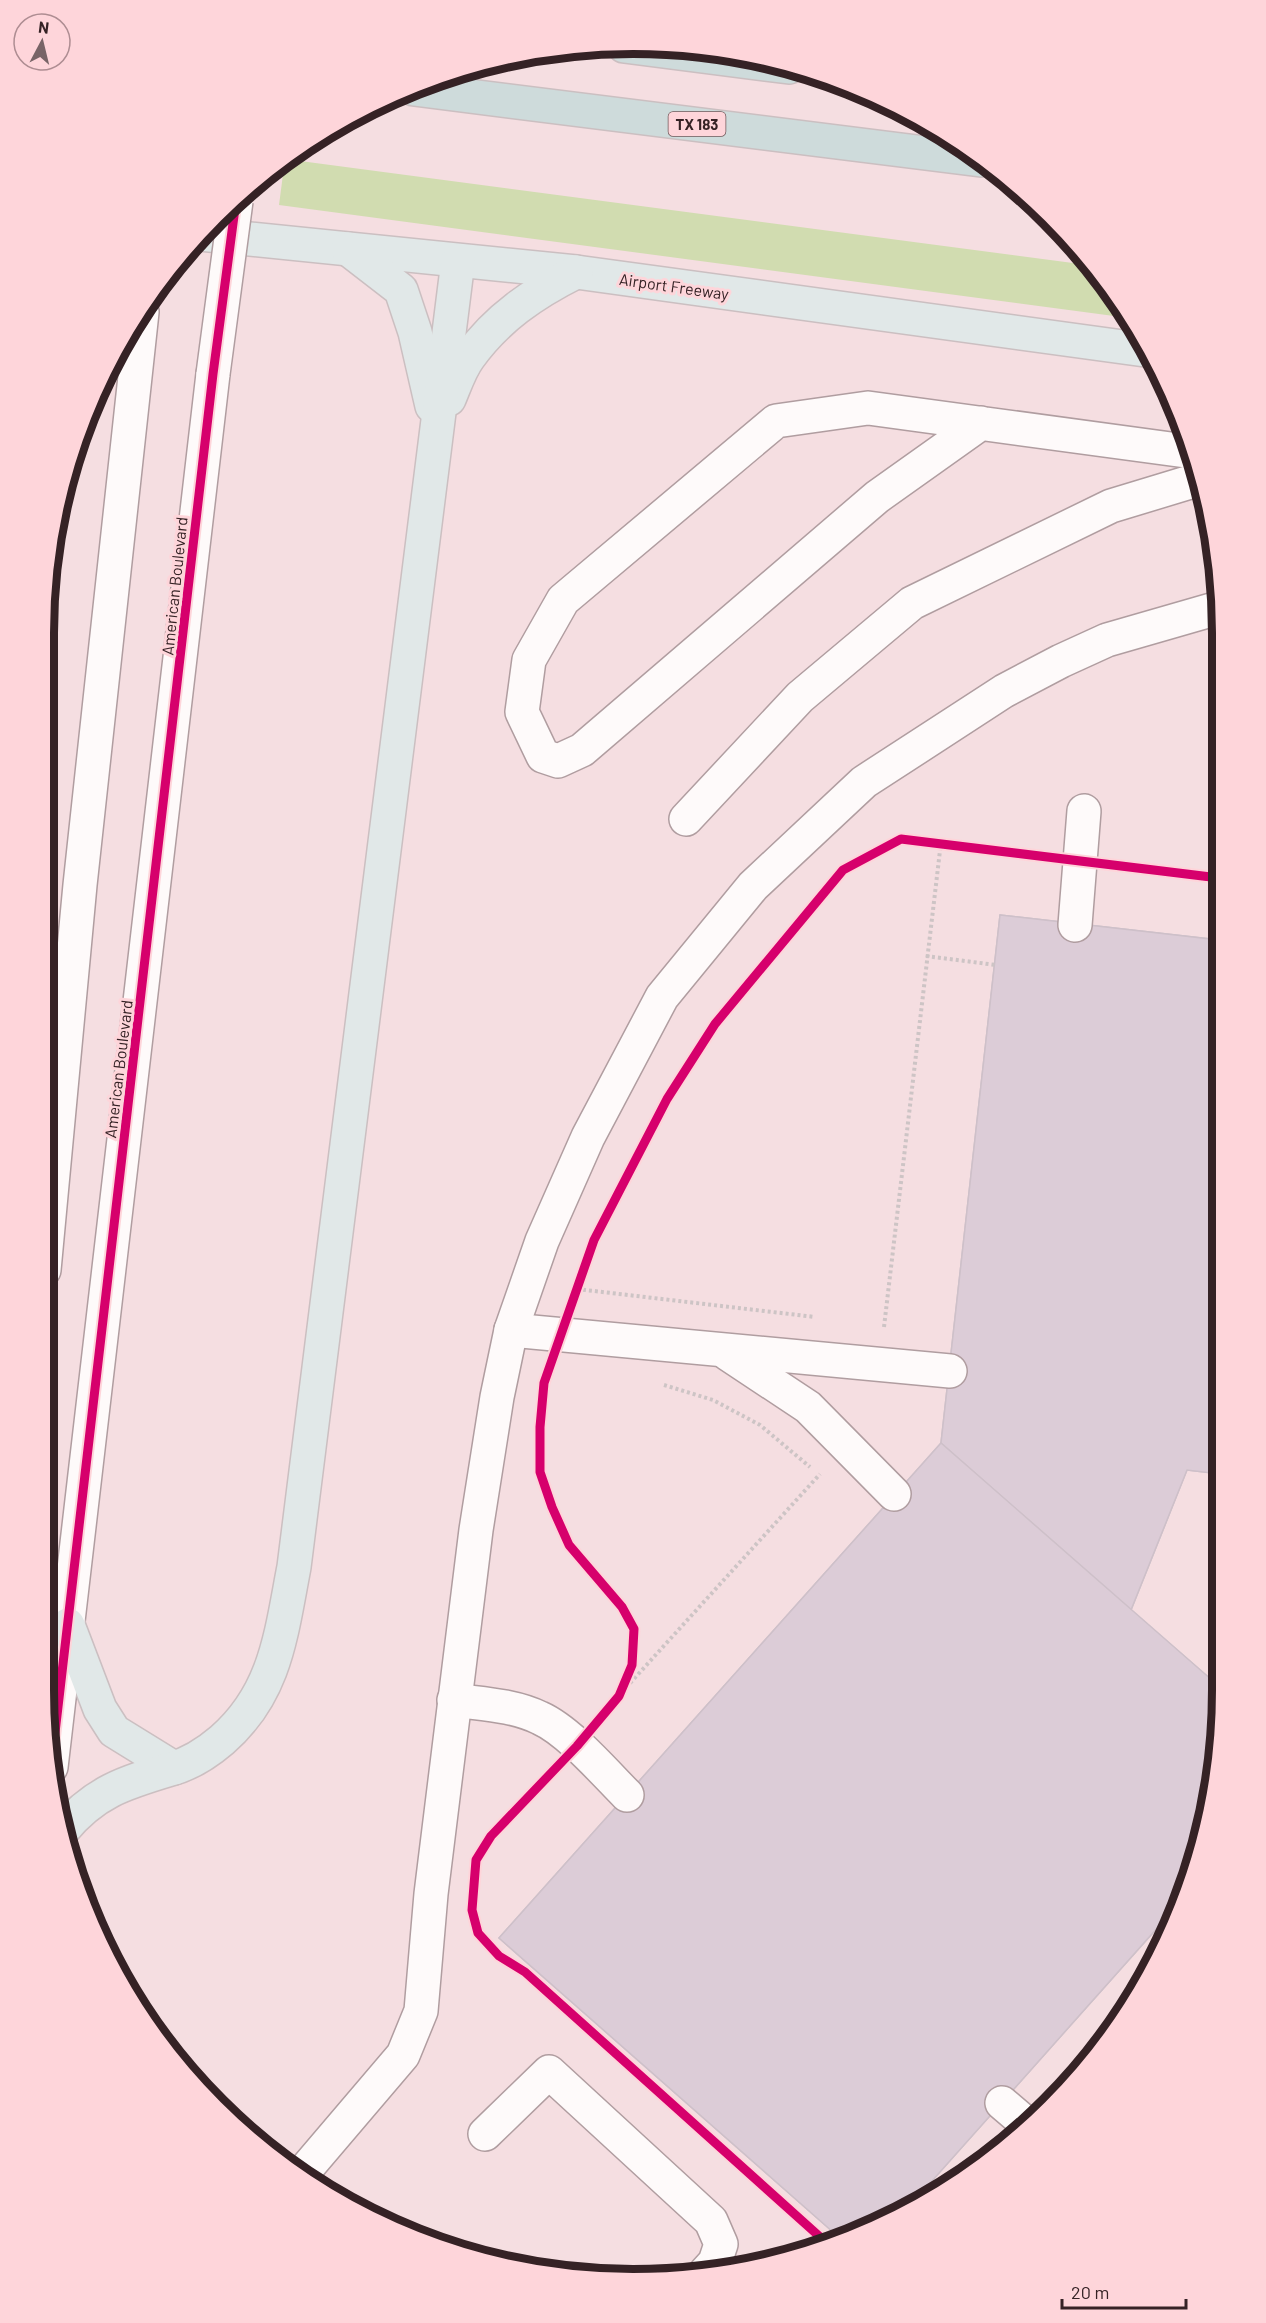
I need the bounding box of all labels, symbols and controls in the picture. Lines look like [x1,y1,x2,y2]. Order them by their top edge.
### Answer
north arrow [12,12,72,72]
text: N [37,17,50,37]
road number: TX 183 [668,112,726,136]
street label: Airport Freeway [618,269,731,303]
street label: American Boulevard [157,516,191,656]
street label: American Boulevard [100,999,136,1139]
scale bar [1062,2272,1186,2310]
text: 20 m [1071,2281,1109,2303]

